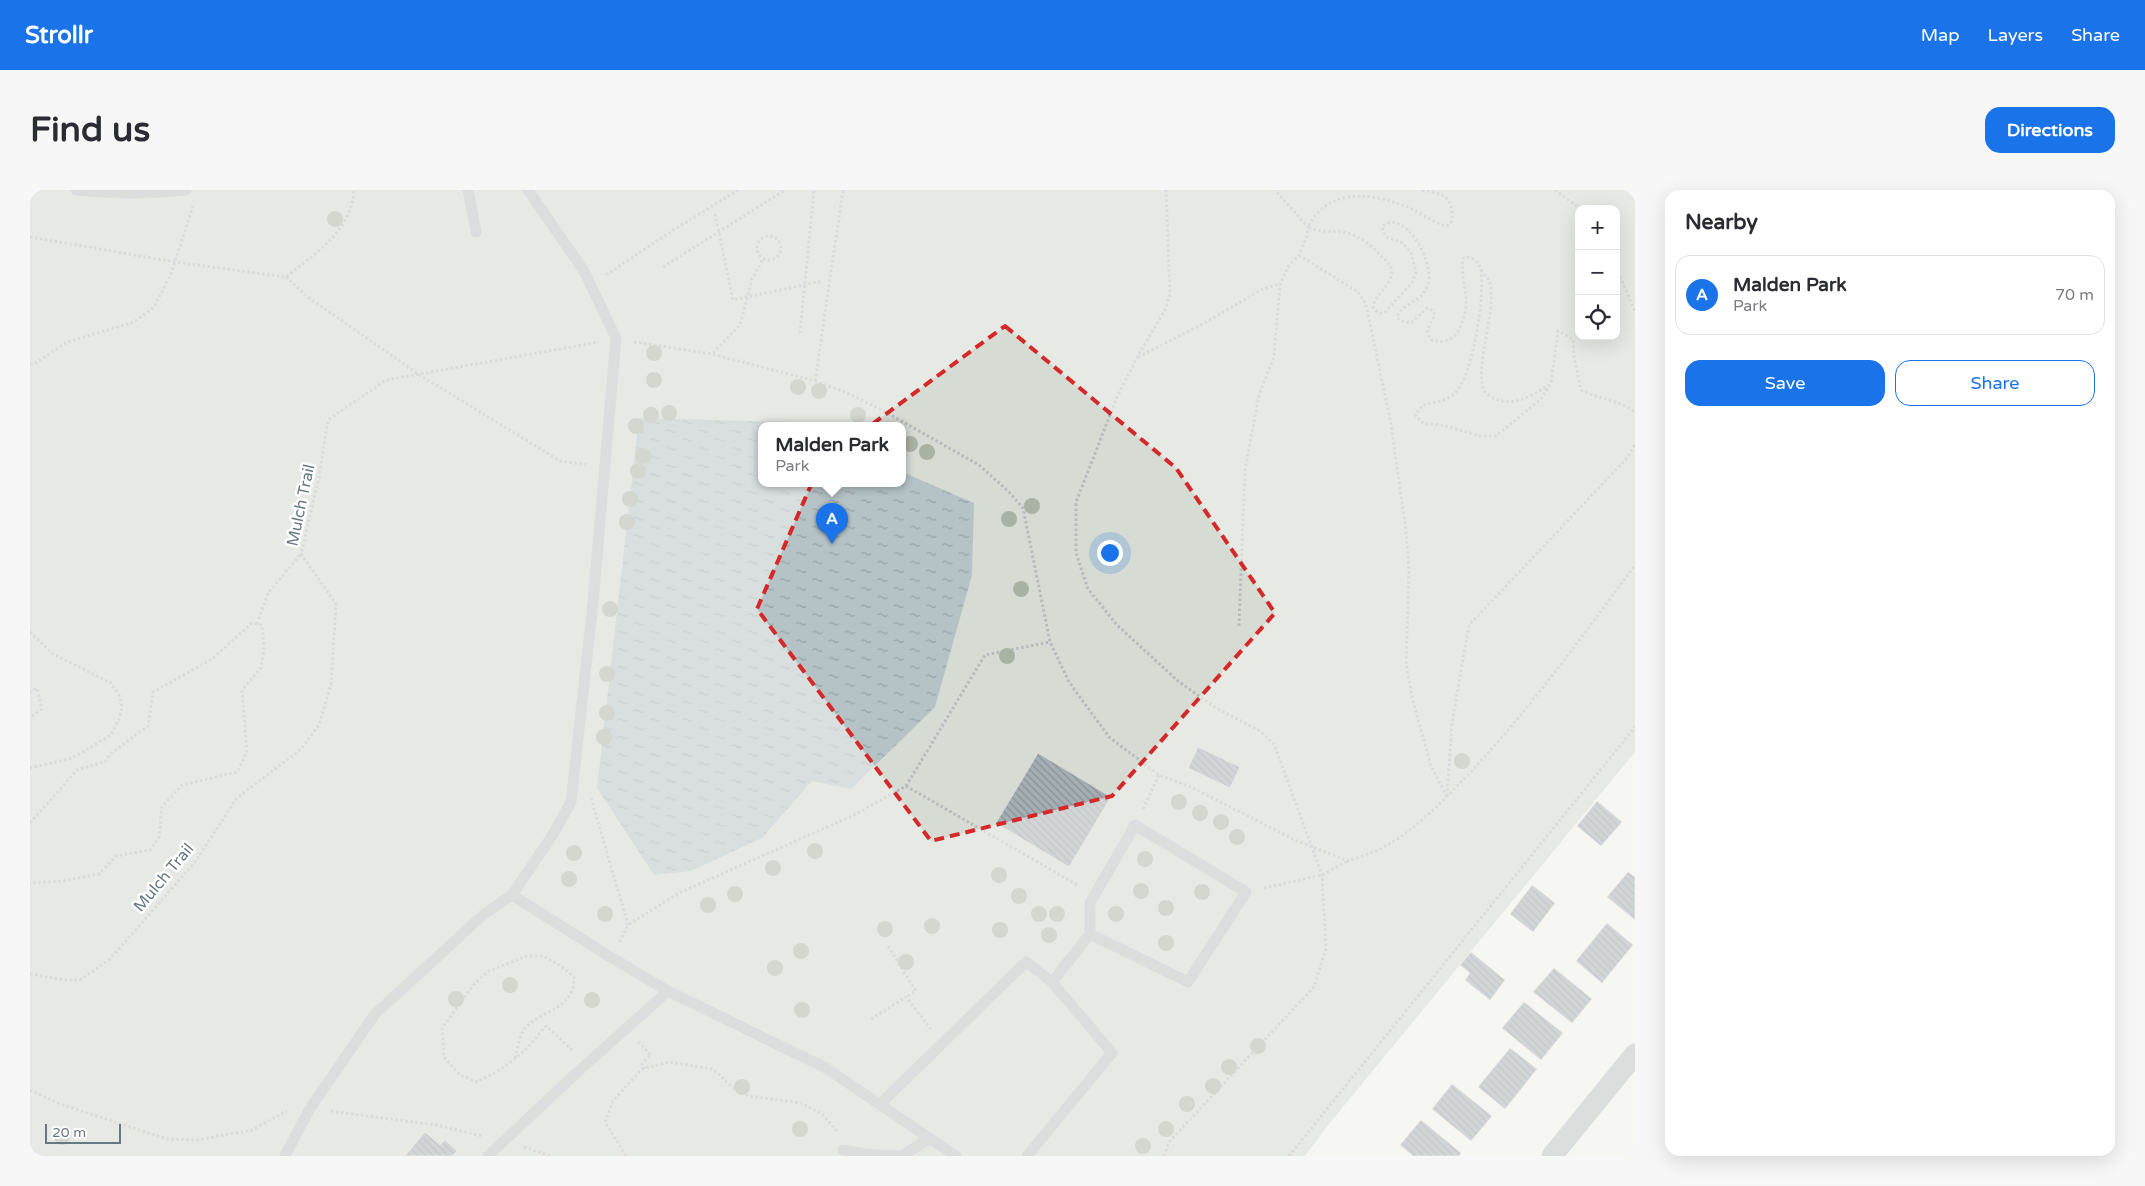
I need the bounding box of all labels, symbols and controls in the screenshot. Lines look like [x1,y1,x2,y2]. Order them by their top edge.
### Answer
text: Strollr [25,21,93,50]
text: Map [1921,24,1960,46]
text: Layers [1988,24,2043,46]
text: Share [2071,24,2120,46]
button: Directions [1985,107,2115,153]
text: Find us [30,109,150,151]
map controls [1575,205,1620,340]
button: + [1575,205,1620,250]
text: Nearby [1685,210,1758,235]
button: − [1575,250,1620,295]
text: Malden Park [1733,274,1847,296]
text: A [1696,285,1708,305]
text: 70 m [2055,285,2094,305]
button: locate [1575,295,1620,340]
text: Park [1733,296,1767,316]
button: Save [1685,360,1885,406]
button: Share [1895,360,2095,406]
popup [758,422,906,487]
text: Malden Park [775,434,889,456]
text: Park [775,456,809,476]
street label: Mulch Trail [283,462,319,548]
pin: A [816,503,848,544]
your location [1097,540,1123,566]
street label: Mulch Trail [129,839,198,916]
scale bar [45,1121,121,1144]
text: 20 m [52,1124,86,1141]

